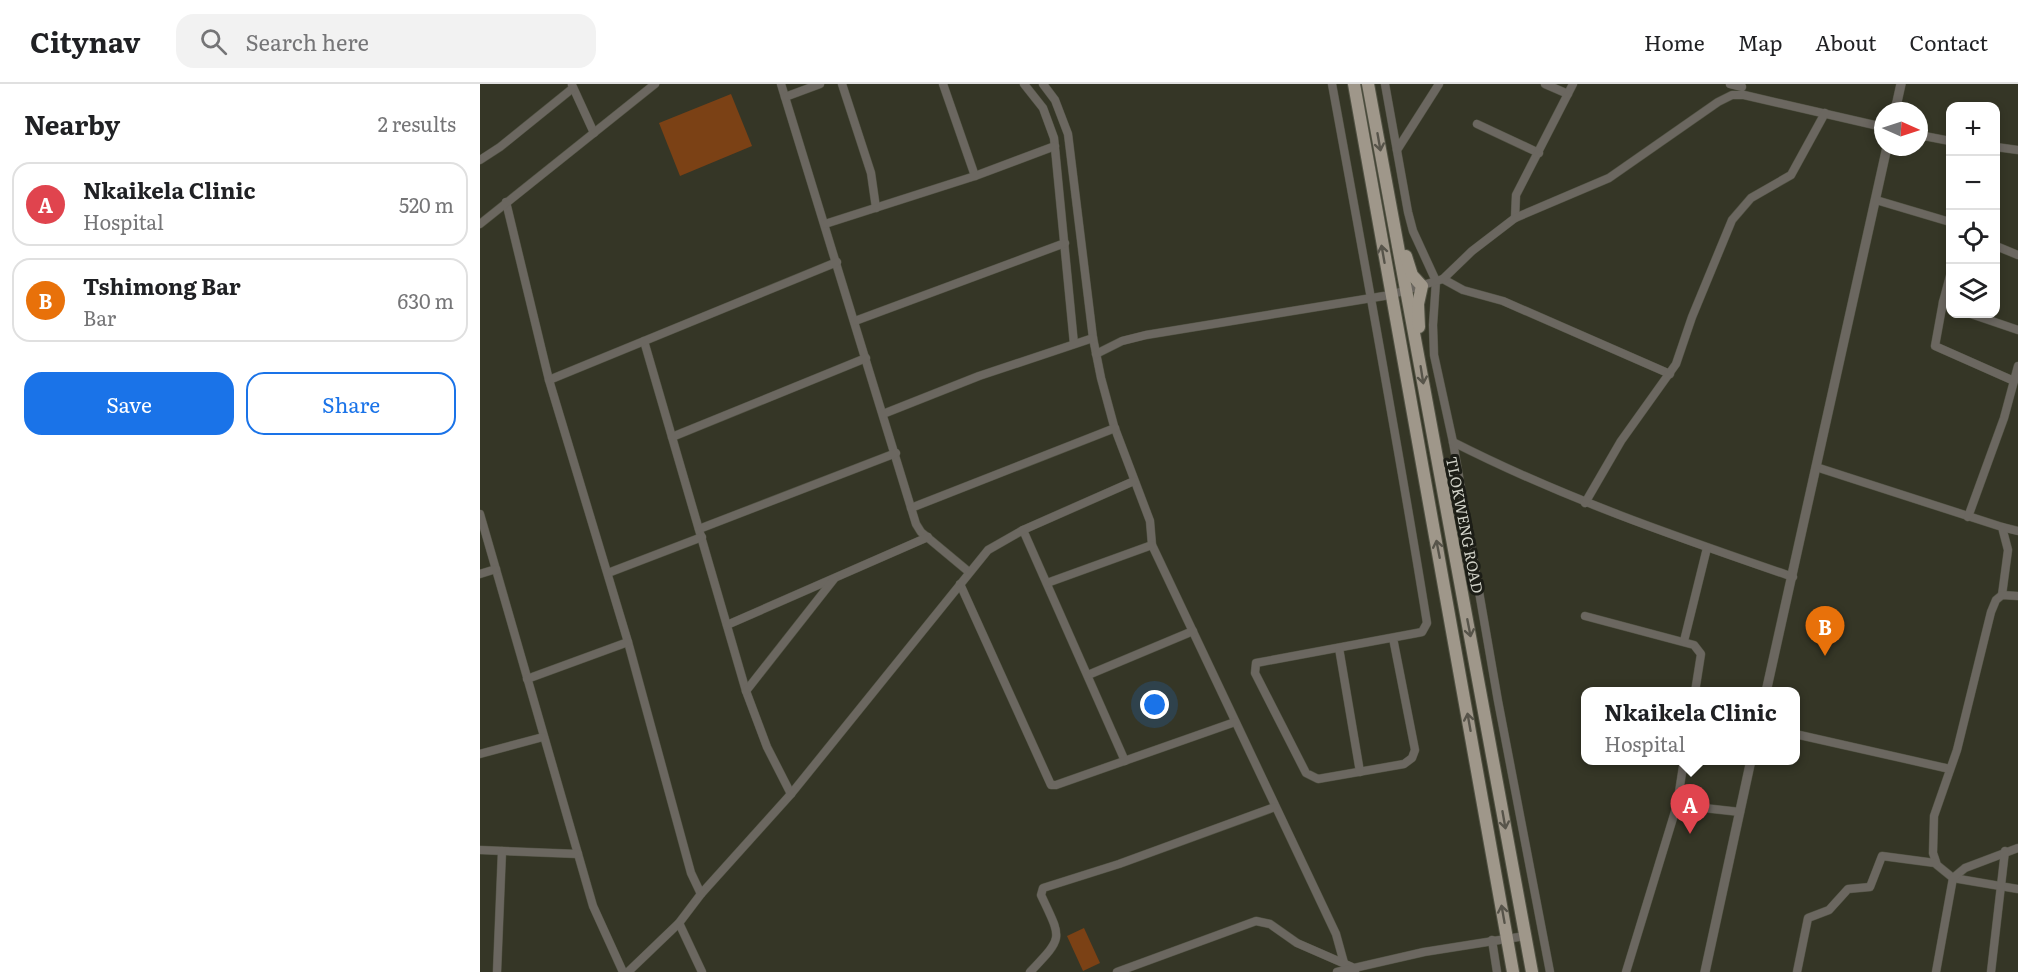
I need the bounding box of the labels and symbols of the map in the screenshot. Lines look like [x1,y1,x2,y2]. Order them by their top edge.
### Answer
north arrow [1874,102,1928,156]
one-way arrow [1374,131,1385,151]
one-way arrow [1377,244,1388,264]
one-way arrow [1417,364,1428,384]
street label: TLOKWENG ROAD [1441,454,1490,595]
one-way arrow [1432,539,1443,559]
pin: B [1806,606,1844,656]
one-way arrow [1464,618,1475,638]
your location [1140,690,1169,719]
one-way arrow [1464,713,1475,733]
pin: A [1670,784,1710,834]
one-way arrow [1499,810,1510,829]
one-way arrow [1497,905,1508,925]

